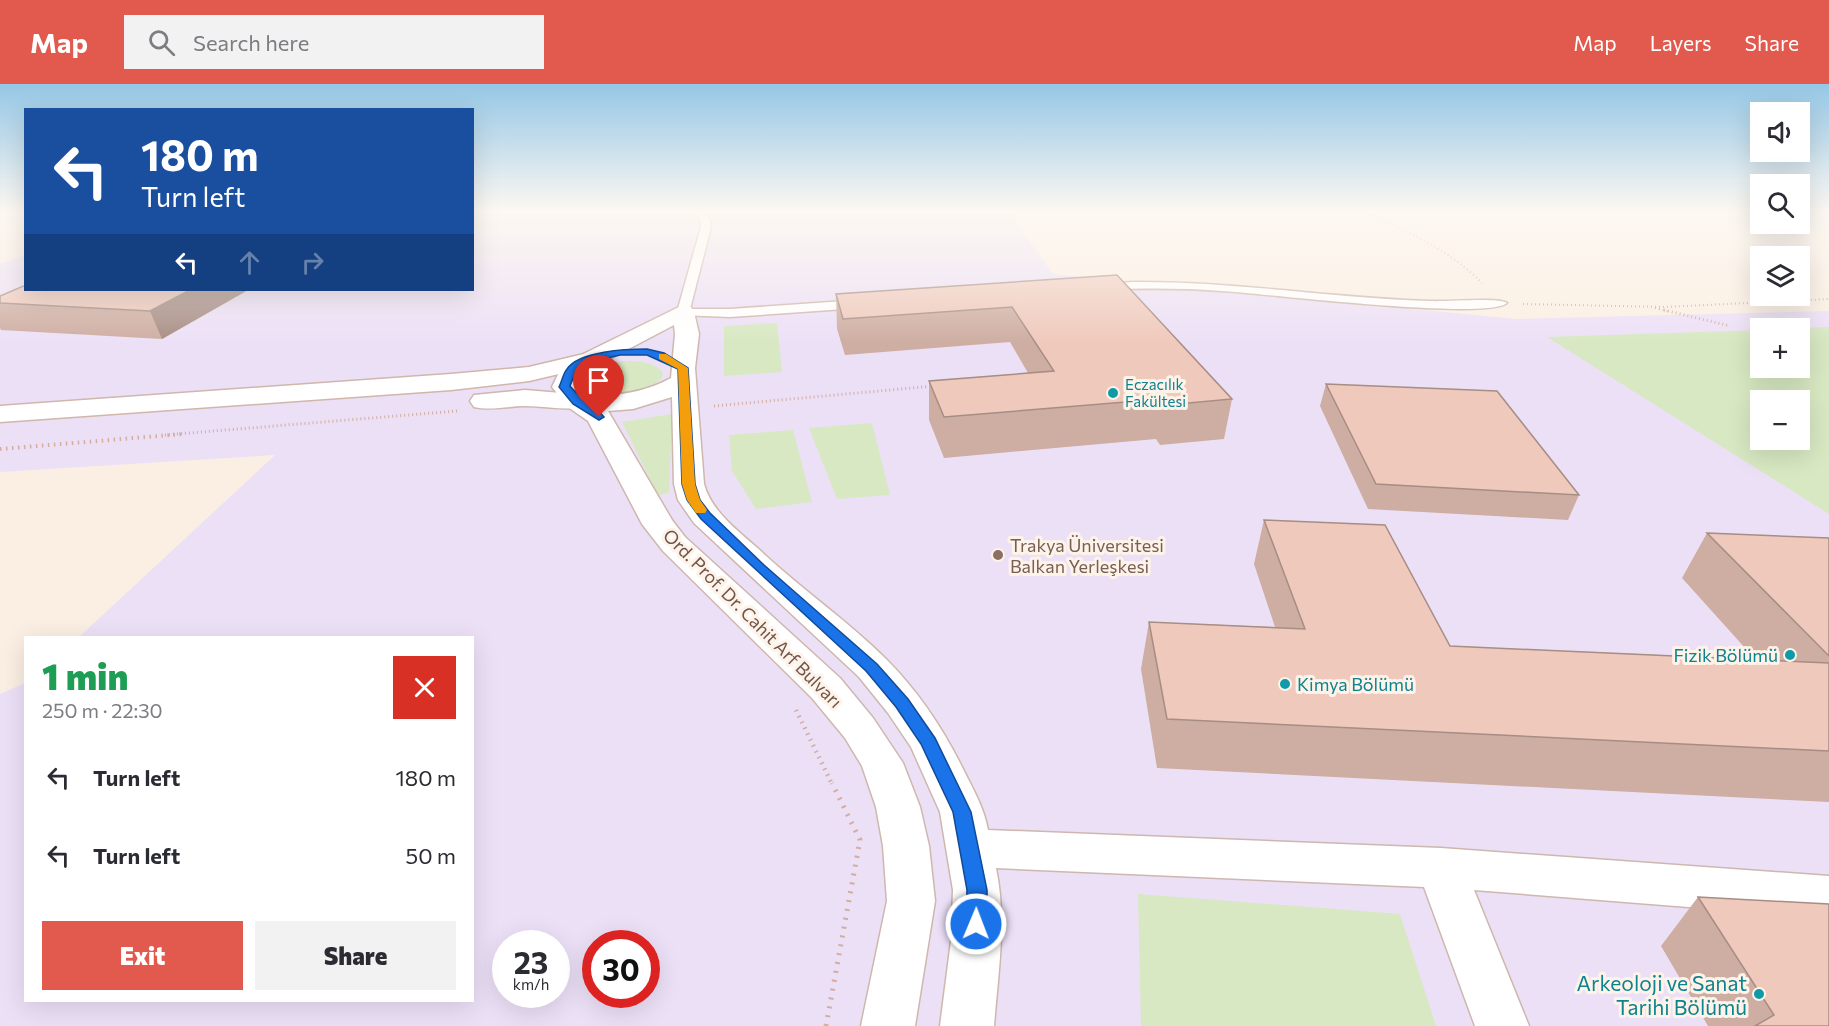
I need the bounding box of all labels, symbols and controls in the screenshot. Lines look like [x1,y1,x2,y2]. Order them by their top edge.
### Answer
search box [124,15,544,69]
text: Map [30,25,88,59]
icon: search [145,26,178,59]
text: Search here [193,29,309,56]
text: Map [1573,30,1617,55]
text: Layers [1650,30,1712,55]
text: Share [1745,30,1799,55]
map controls [1750,102,1810,450]
button: sound [1750,102,1810,162]
text: 180 m [141,128,259,180]
icon: left [42,132,120,210]
button: search [1750,174,1810,234]
text: Turn left [141,180,245,213]
icon: left [170,246,203,279]
icon: ahead [233,246,266,279]
icon: right [296,246,329,279]
button: layers [1750,246,1810,306]
button: + [1750,318,1810,378]
pin [573,355,624,417]
icon: arrive [582,364,615,397]
place label: Eczacılık Fakültesi [1125,375,1186,410]
marker: Eczacılık Fakültesi [1106,386,1120,400]
button: − [1750,390,1810,450]
street label: Ord. Prof. Dr. Cahit Arf Bulvarı [659,524,847,712]
place label: Trakya Üniversitesi Balkan Yerleşkesi [1010,534,1164,577]
marker: Trakya Üniversitesi Balkan Yerleşkesi [991,548,1005,562]
place label: Fizik Bölümü [1674,644,1778,666]
marker: Fizik Bölümü [1783,648,1797,662]
text: 1 min [42,653,128,697]
button: close [393,656,456,719]
place label: Kimya Bölümü [1297,673,1414,695]
marker: Kimya Bölümü [1278,677,1292,691]
text: 250 m · 22:30 [42,698,163,722]
icon: left [42,761,75,794]
text: Turn left [93,764,180,791]
text: 180 m [395,764,456,791]
icon: left [42,839,75,872]
text: Turn left [93,842,180,869]
text: 50 m [406,842,456,869]
position arrow [944,892,1008,956]
button: Exit [42,921,243,990]
button: Share [255,921,456,990]
speed limit sign: 30 [582,930,660,1008]
text: 23 [514,943,548,980]
place label: Arkeoloji ve Sanat Tarihi Bölümü [1577,970,1747,1019]
text: km/h [513,975,549,993]
marker: Arkeoloji ve Sanat Tarihi Bölümü [1752,987,1766,1001]

